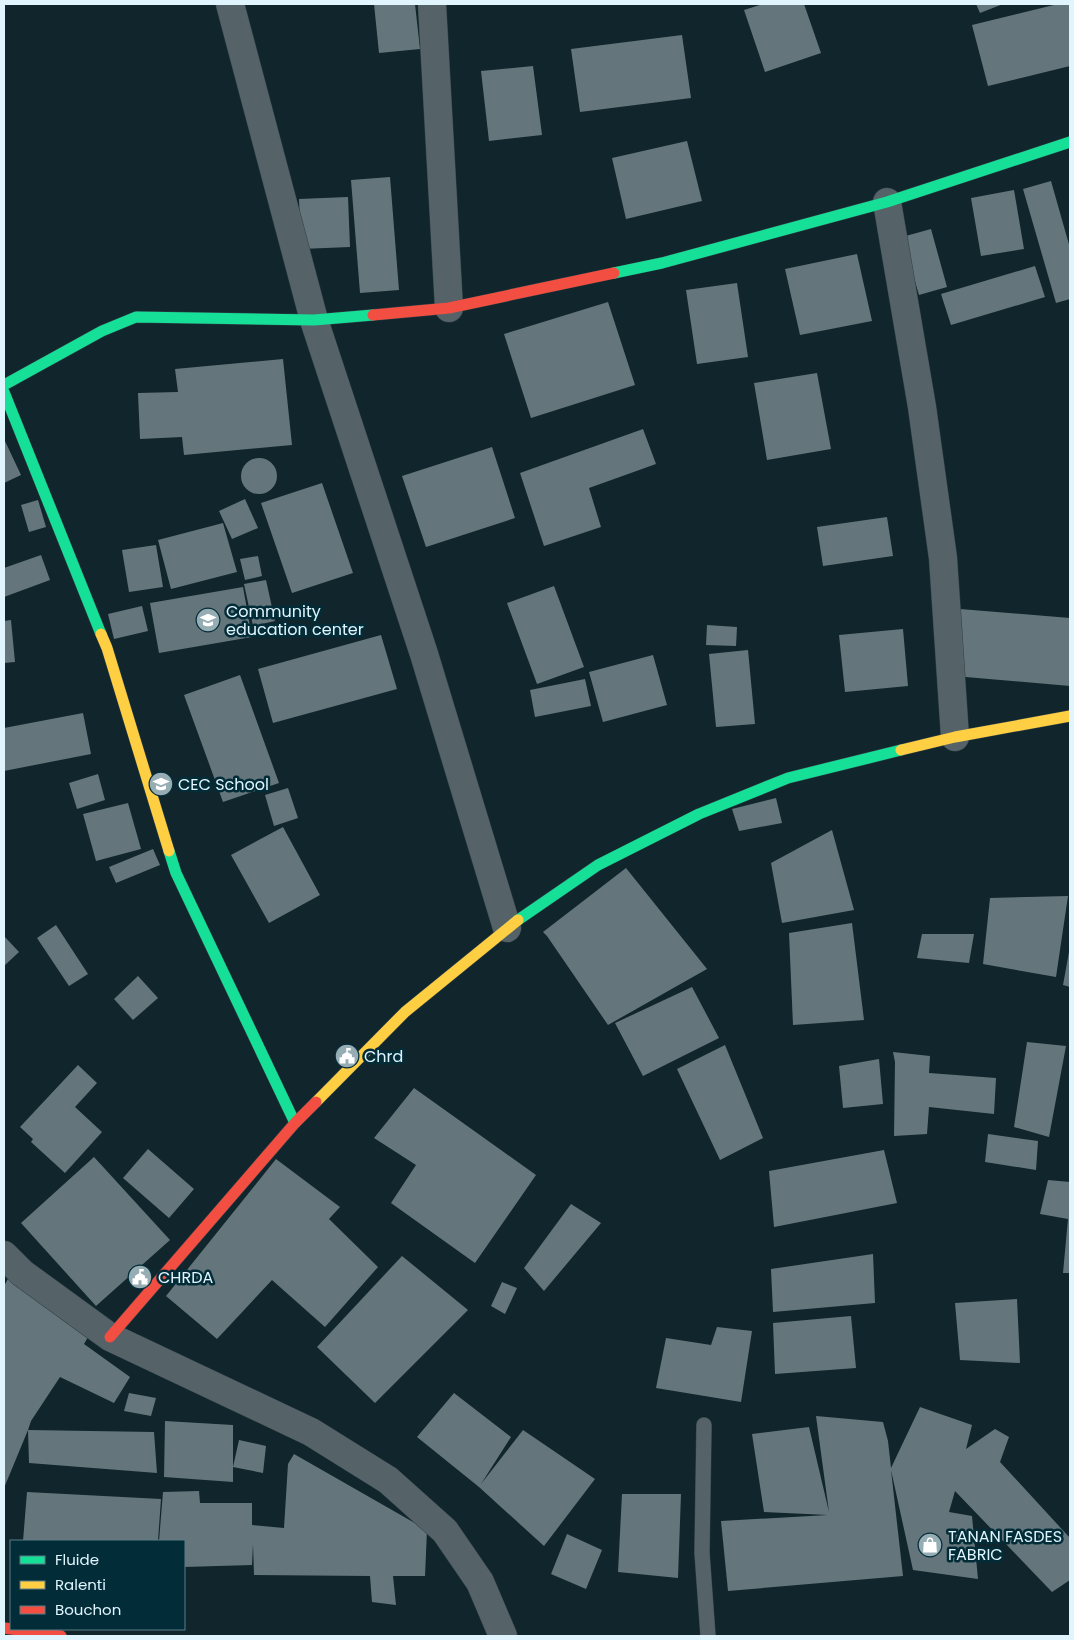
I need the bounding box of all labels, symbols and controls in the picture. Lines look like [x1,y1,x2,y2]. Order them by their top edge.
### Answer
place label: Community education center [226,600,364,641]
school or university icon: Community education center [195,607,221,633]
school or university icon: CEC School [148,771,174,797]
place label: CEC School [178,773,269,796]
public building icon: Chrd [334,1043,360,1069]
place label: Chrd [364,1045,403,1068]
public building icon: CHRDA [127,1264,153,1290]
place label: CHRDA [158,1266,213,1289]
place label: TANAN FASDES FABRIC [948,1525,1062,1566]
shop icon: TANAN FASDES FABRIC [917,1532,943,1558]
legend [10,1540,185,1630]
text: Fluide [55,1549,99,1570]
text: Ralenti [55,1574,106,1595]
text: Bouchon [55,1599,121,1620]

